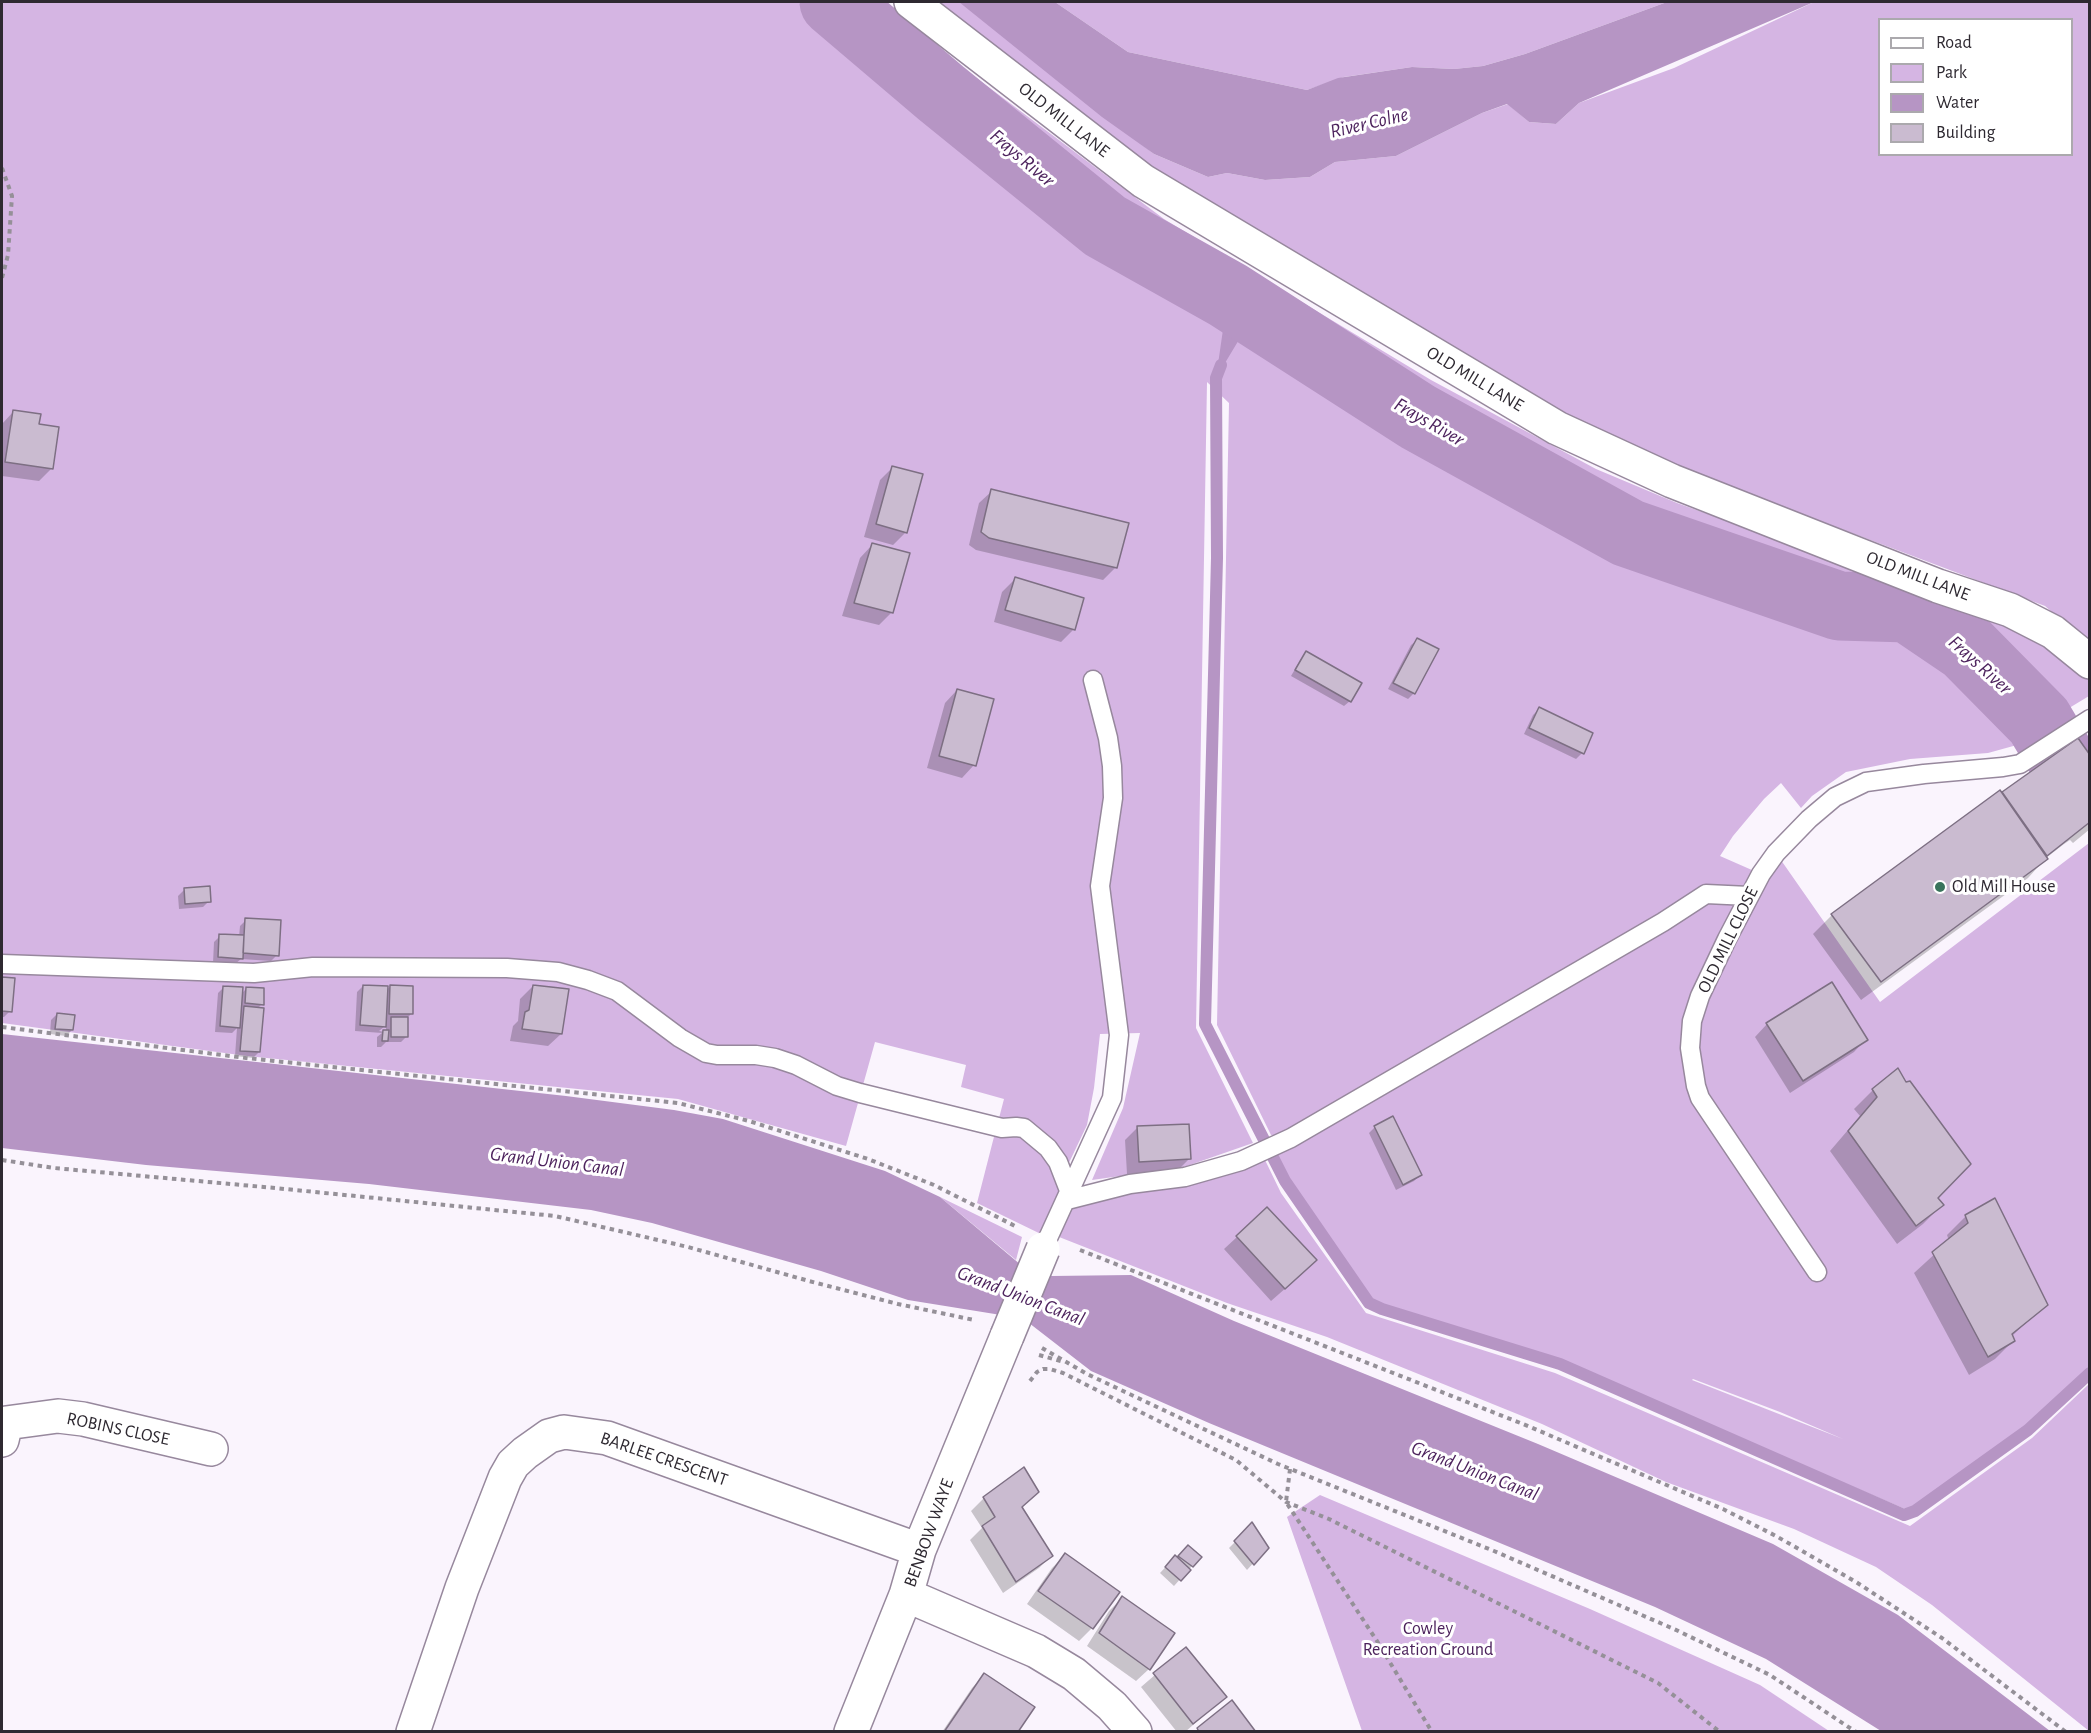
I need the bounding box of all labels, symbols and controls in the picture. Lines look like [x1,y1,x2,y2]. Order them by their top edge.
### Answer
legend [1878,18,2073,156]
text: Road [1936,34,1972,52]
text: Park [1936,64,1967,82]
street label: OLD MILL LANE [1014,78,1114,162]
text: Water [1936,94,1979,112]
water label: River Colne [1328,102,1410,144]
water label: Frays River [985,124,1059,192]
text: Building [1936,124,1995,142]
street label: OLD MILL LANE [1423,342,1527,416]
water label: Frays River [1390,392,1468,452]
street label: OLD MILL LANE [1863,546,1973,606]
water label: Frays River [1943,630,2017,700]
place label: Old Mill House [1952,876,2056,898]
marker: Old Mill House [1933,880,1947,894]
street label: OLD MILL CLOSE [1693,883,1763,997]
water label: Grand Union Canal [489,1142,625,1182]
water label: Grand Union Canal [954,1261,1088,1331]
street label: ROBINS CLOSE [65,1408,171,1450]
street label: BARLEE CRESCENT [597,1427,731,1491]
water label: Grand Union Canal [1408,1436,1542,1506]
street label: BENBOW WAYE [899,1476,959,1590]
park label: Cowley Recreation Ground [1363,1618,1493,1660]

